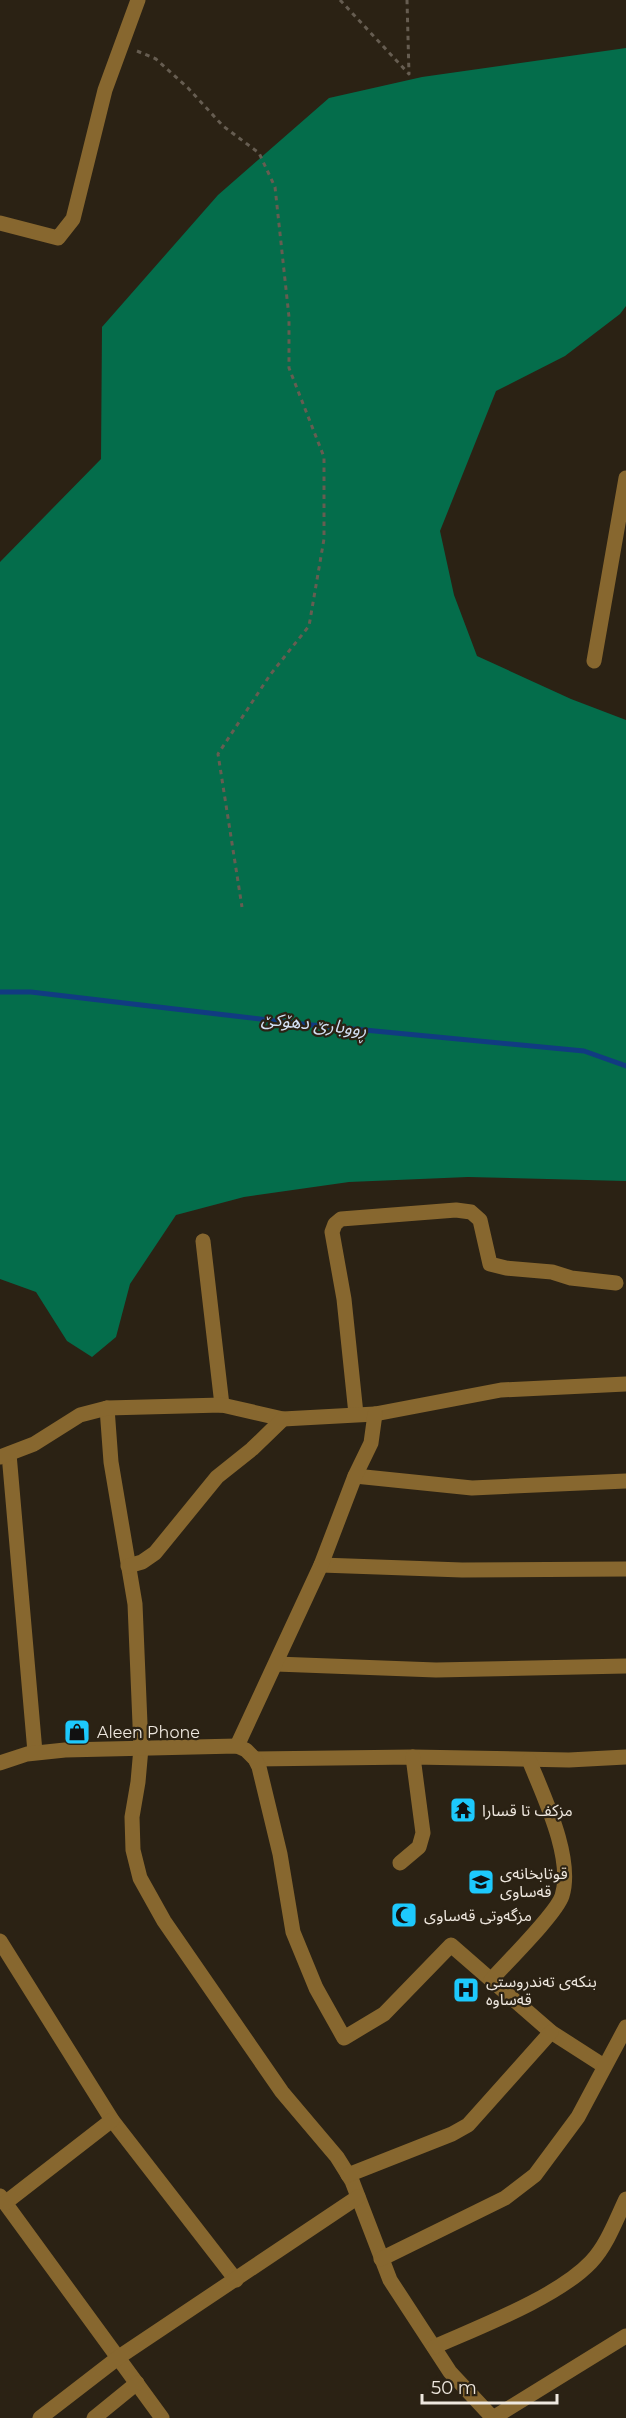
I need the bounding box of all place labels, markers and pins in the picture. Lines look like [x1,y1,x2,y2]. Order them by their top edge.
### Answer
shop icon: Aleen Phone [62,1717,92,1747]
place label: Aleen Phone [97,1723,200,1742]
temple icon: مزكف تا قسارا [448,1795,478,1825]
place label: مزكف تا قسارا [482,1801,573,1820]
place label: قوتابخانەی قەساوی [500,1864,568,1901]
school or university icon: قوتابخانەی قەساوی [466,1867,496,1897]
mosque icon: مزگەوتی قەساوی [389,1900,419,1930]
place label: مزگەوتی قەساوی [424,1906,532,1925]
place label: بنکەی تەندروستی قەساوە [486,1972,597,2009]
hospital icon: بنکەی تەندروستی قەساوە [451,1975,481,2005]

